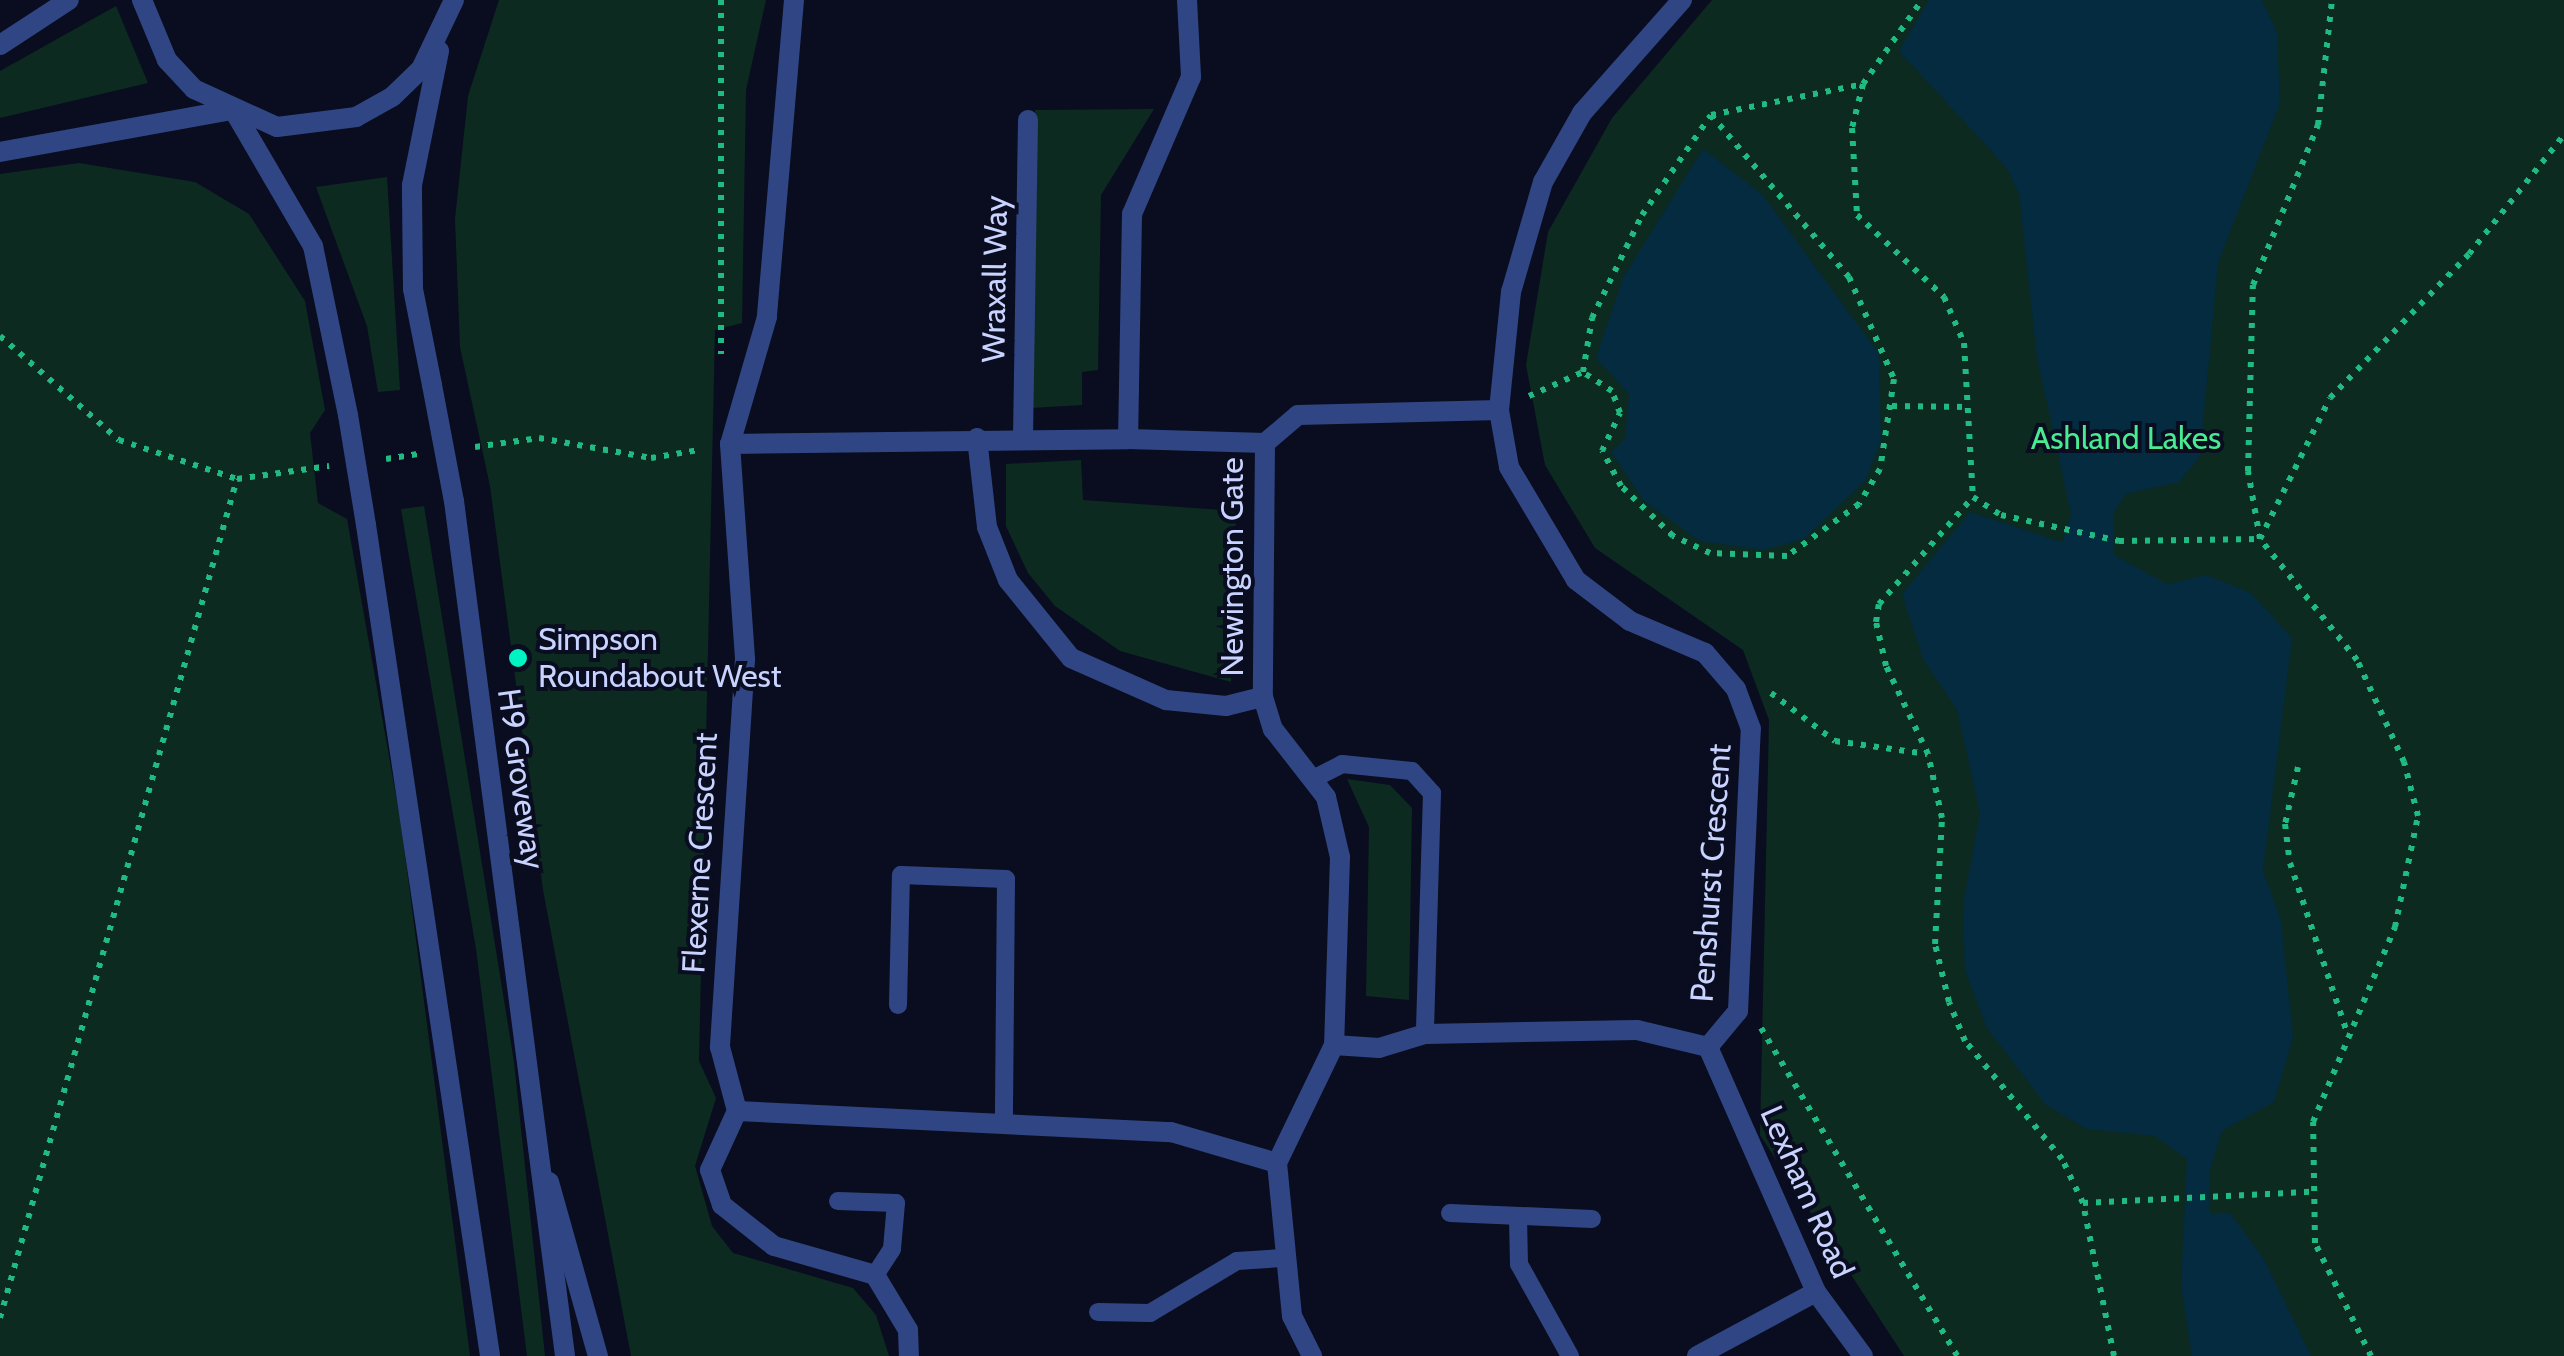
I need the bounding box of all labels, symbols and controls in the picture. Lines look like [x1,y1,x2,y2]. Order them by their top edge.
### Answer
street label: Wraxall Way [974,195,1016,363]
park label: Ashland Lakes [2031,419,2221,457]
street label: Newington Gate [1213,457,1251,677]
place label: Simpson Roundabout West [538,621,782,696]
marker: Simpson Roundabout West [507,647,529,669]
street label: H9 Groveway [489,686,553,872]
street label: Flexerne Crescent [675,732,725,974]
street label: Penshurst Crescent [1683,743,1739,1003]
street label: Lexham Road [1752,1100,1862,1284]

